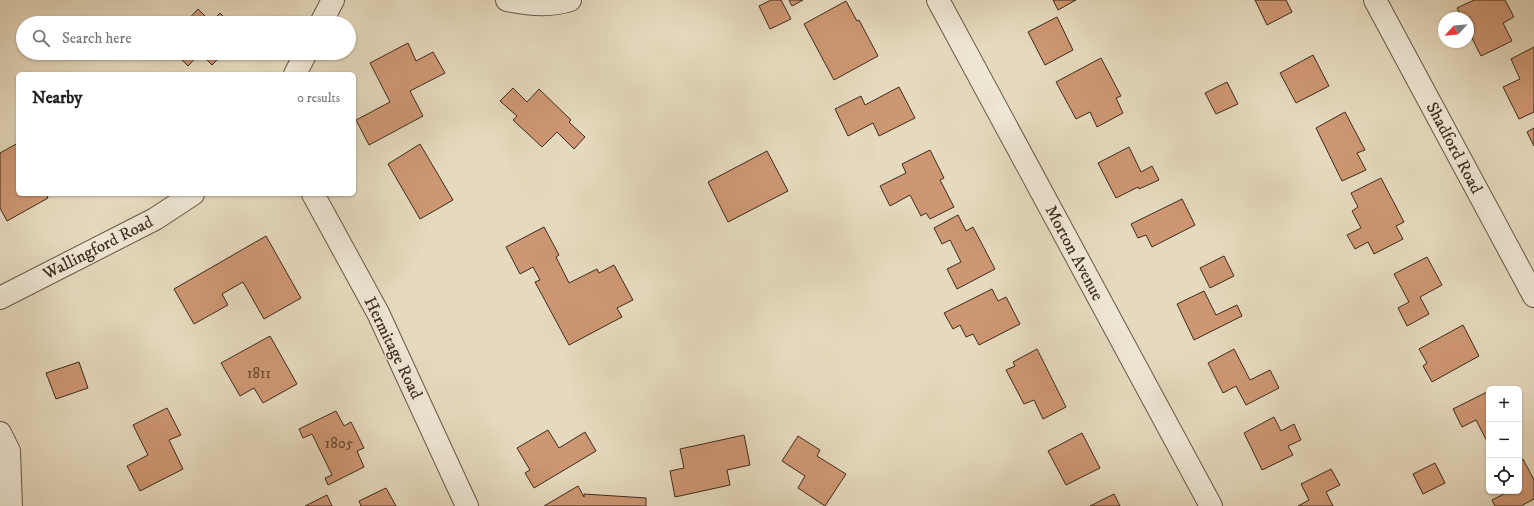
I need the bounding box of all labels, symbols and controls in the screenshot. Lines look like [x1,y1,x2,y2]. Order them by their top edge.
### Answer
north arrow [1438,12,1474,48]
search box [16,16,356,60]
icon: search [30,27,52,49]
text: Search here [62,29,131,48]
text: Nearby [32,87,82,109]
text: 0 results [297,90,340,106]
street label: Shadford Road [1421,98,1488,198]
street label: Morton Avenue [1040,201,1108,305]
street label: Wallingford Road [38,211,157,286]
street label: Hermitage Road [359,293,428,403]
house number: 1811 [247,364,271,383]
map controls [1486,386,1522,494]
button: + [1486,386,1522,422]
button: − [1486,422,1522,458]
house number: 1805 [325,434,354,453]
button: locate [1486,458,1522,494]

